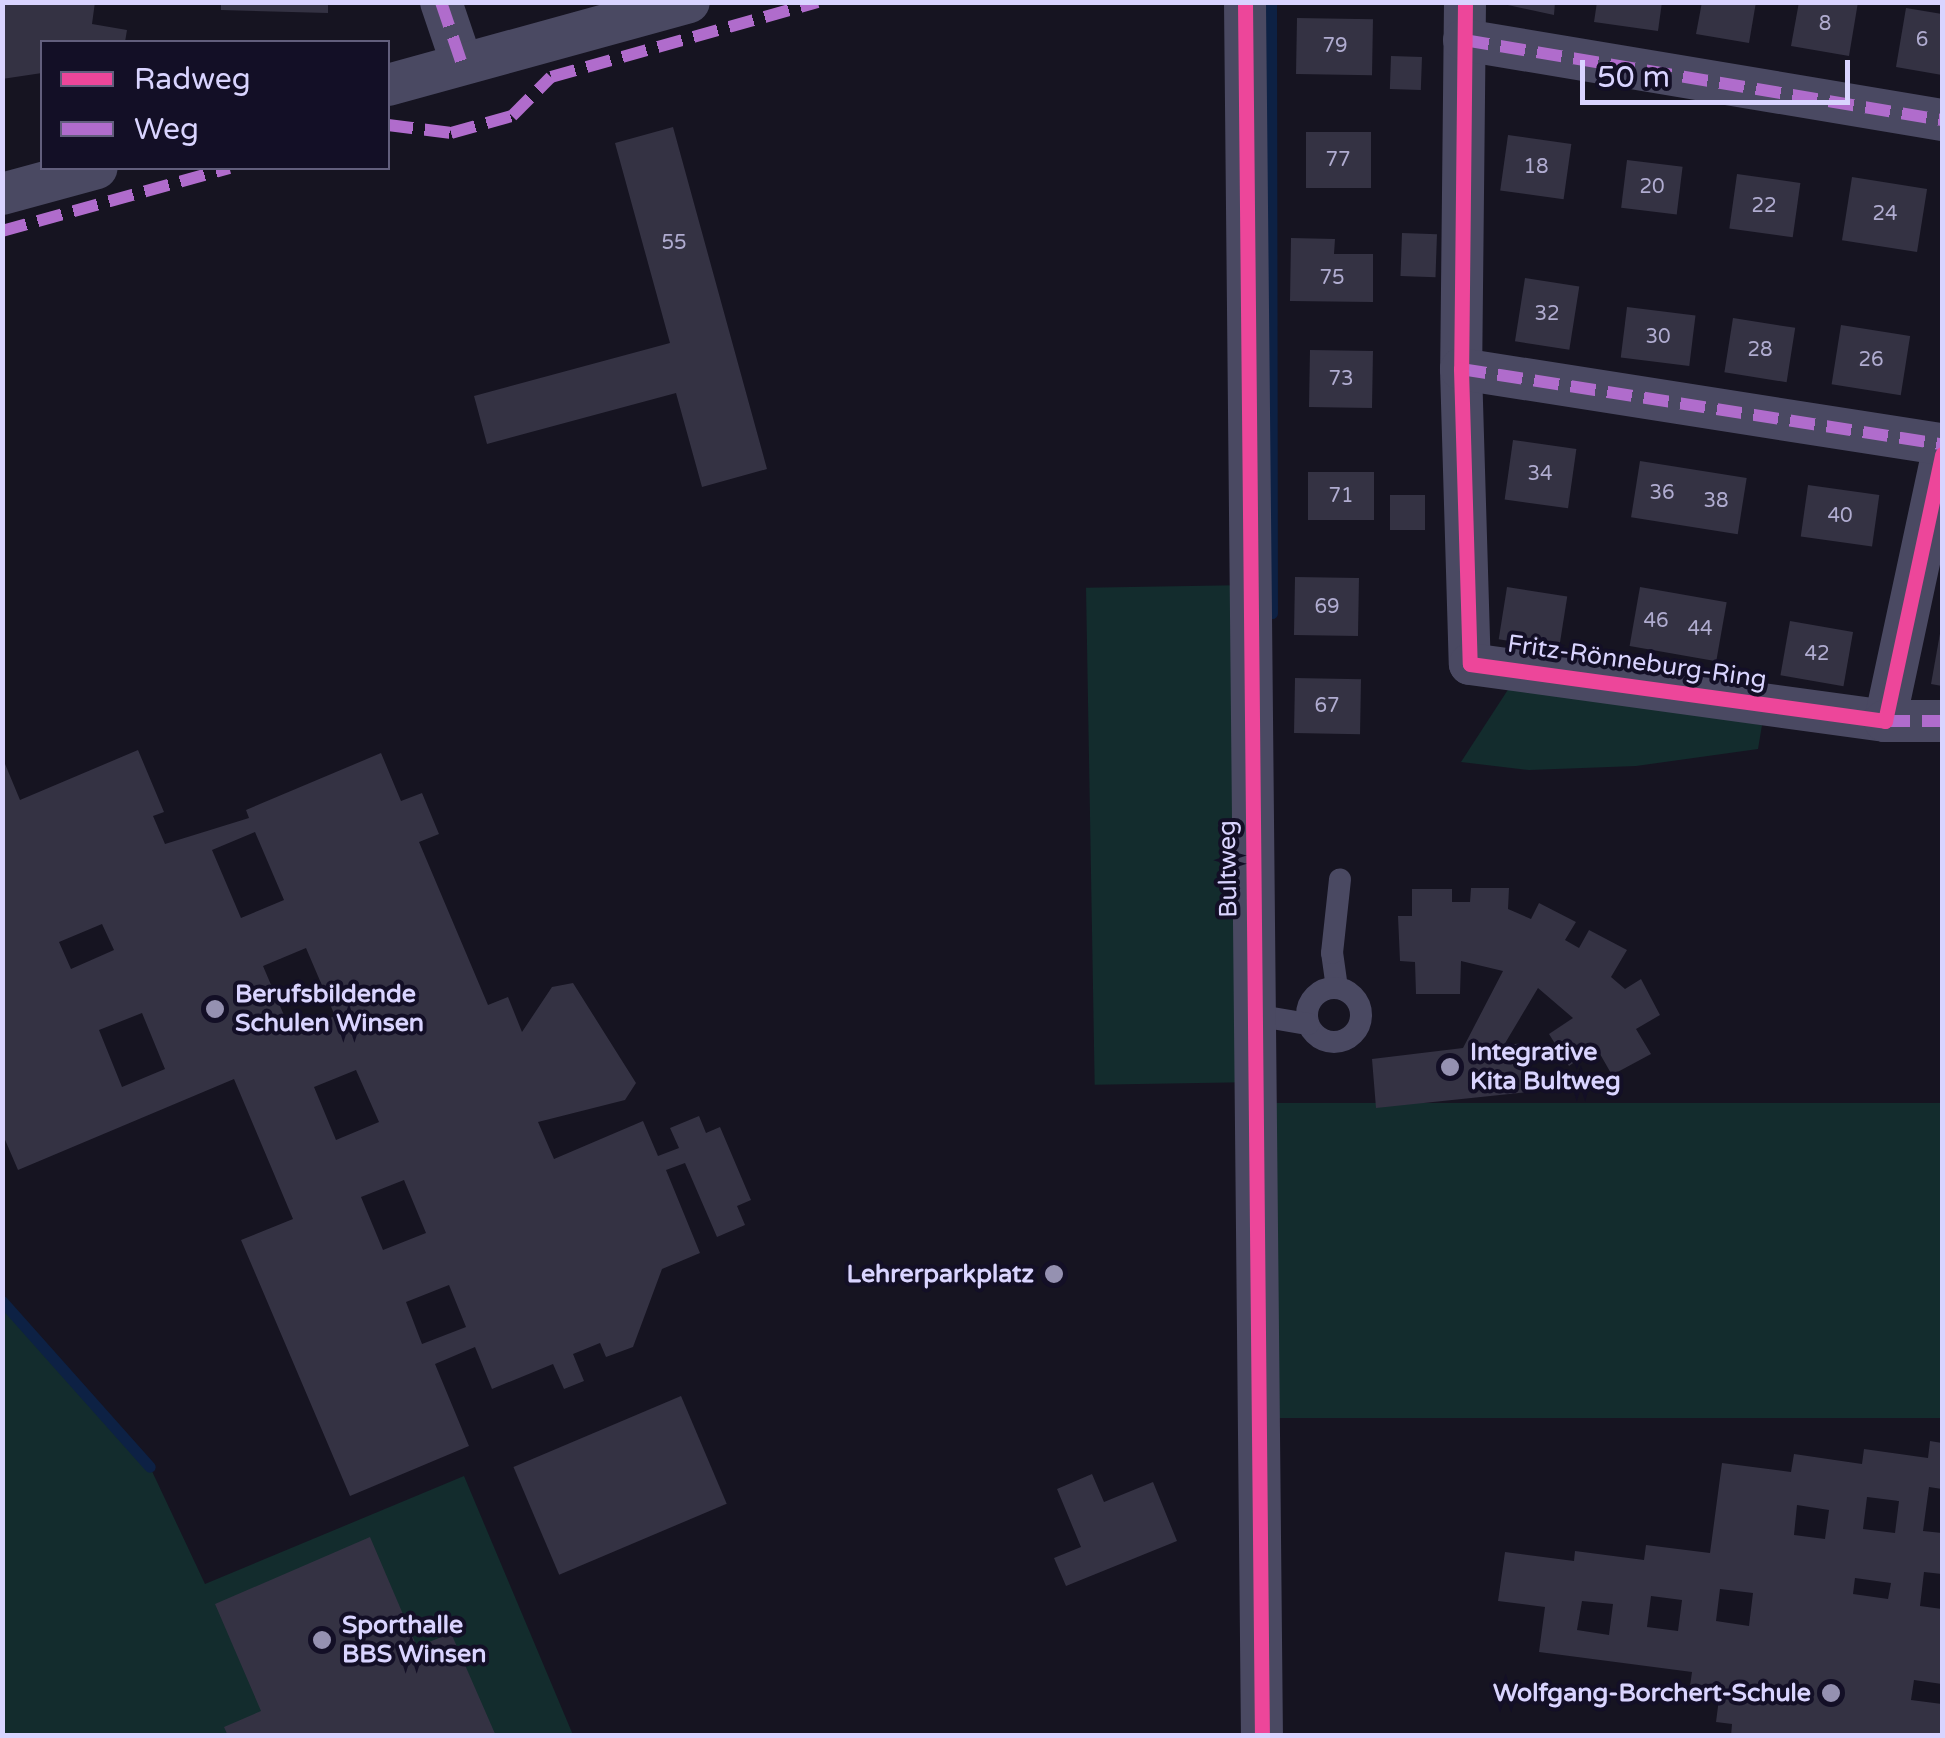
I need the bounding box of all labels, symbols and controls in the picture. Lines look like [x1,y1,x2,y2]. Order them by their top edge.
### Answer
house number: 8 [1819,12,1831,36]
house number: 6 [1916,28,1928,52]
house number: 79 [1322,34,1348,58]
legend [40,40,390,170]
scale bar [1585,40,1855,102]
text: 50 m [1597,59,1670,96]
text: Radweg [134,61,251,98]
text: Weg [134,111,199,148]
house number: 77 [1325,148,1351,172]
house number: 18 [1523,155,1549,179]
house number: 20 [1639,175,1665,199]
house number: 22 [1751,194,1777,218]
house number: 24 [1872,202,1898,226]
house number: 55 [661,231,687,255]
house number: 75 [1319,266,1345,290]
house number: 32 [1534,302,1560,326]
house number: 30 [1645,325,1671,349]
house number: 28 [1747,338,1773,362]
house number: 26 [1858,348,1884,372]
house number: 73 [1328,367,1354,391]
house number: 34 [1527,462,1553,486]
house number: 36 [1649,481,1675,505]
house number: 71 [1328,484,1354,508]
house number: 38 [1703,489,1729,513]
house number: 40 [1827,504,1853,528]
house number: 69 [1314,595,1340,619]
house number: 46 [1643,609,1669,633]
house number: 44 [1687,617,1713,641]
street label: Fritz-Rönneburg-Ring [1506,629,1768,695]
house number: 42 [1804,642,1830,666]
house number: 67 [1314,694,1340,718]
street label: Bultweg [1212,820,1244,918]
place label: Berufsbildende Schulen Winsen [235,980,424,1039]
marker: Berufsbildende Schulen Winsen [204,998,226,1020]
place label: Integrative Kita Bultweg [1470,1038,1621,1097]
marker: Integrative Kita Bultweg [1439,1056,1461,1078]
place label: Lehrerparkplatz [847,1259,1034,1289]
marker: Lehrerparkplatz [1043,1263,1065,1285]
place label: Sporthalle BBS Winsen [342,1611,486,1670]
marker: Sporthalle BBS Winsen [311,1629,333,1651]
place label: Wolfgang-Borchert-Schule [1493,1678,1811,1708]
marker: Wolfgang-Borchert-Schule [1820,1682,1842,1704]

